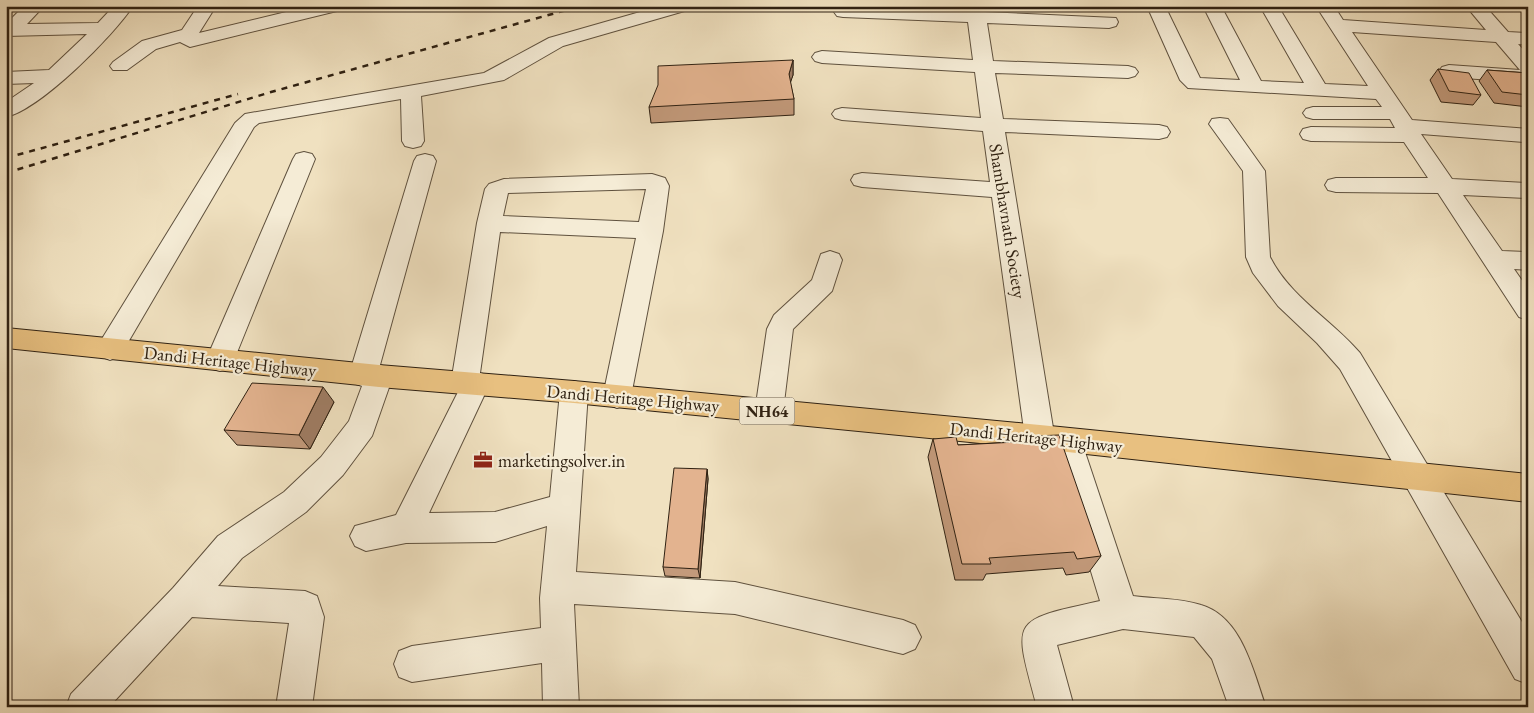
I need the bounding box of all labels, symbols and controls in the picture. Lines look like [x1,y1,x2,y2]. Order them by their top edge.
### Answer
street label: Shambhavnath Society [984,142,1032,300]
street label: Dandi Heritage Highway [143,341,317,382]
street label: Dandi Heritage Highway [546,379,720,417]
road number: NH64 [740,398,794,424]
street label: Dandi Heritage Highway [949,417,1123,458]
office icon: marketingsolver.in [472,449,494,471]
place label: marketingsolver.in [498,449,626,472]

